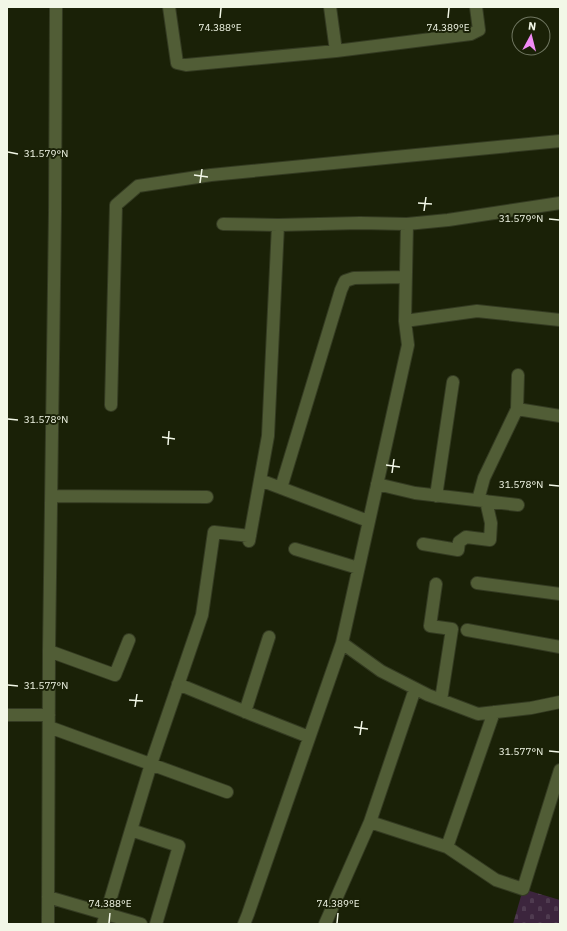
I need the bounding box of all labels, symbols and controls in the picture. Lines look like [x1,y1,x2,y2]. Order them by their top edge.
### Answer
north arrow [511,16,551,56]
text: N [527,19,537,34]
text: 74.388°E [198,21,242,34]
text: 74.389°E [426,21,470,34]
text: 31.579°N [24,147,68,160]
text: 31.579°N [499,212,543,225]
text: 31.578°N [24,413,68,426]
text: 31.578°N [499,478,543,491]
text: 31.577°N [24,679,68,692]
text: 31.577°N [499,745,543,758]
text: 74.388°E [88,897,132,910]
text: 74.389°E [316,897,360,910]

